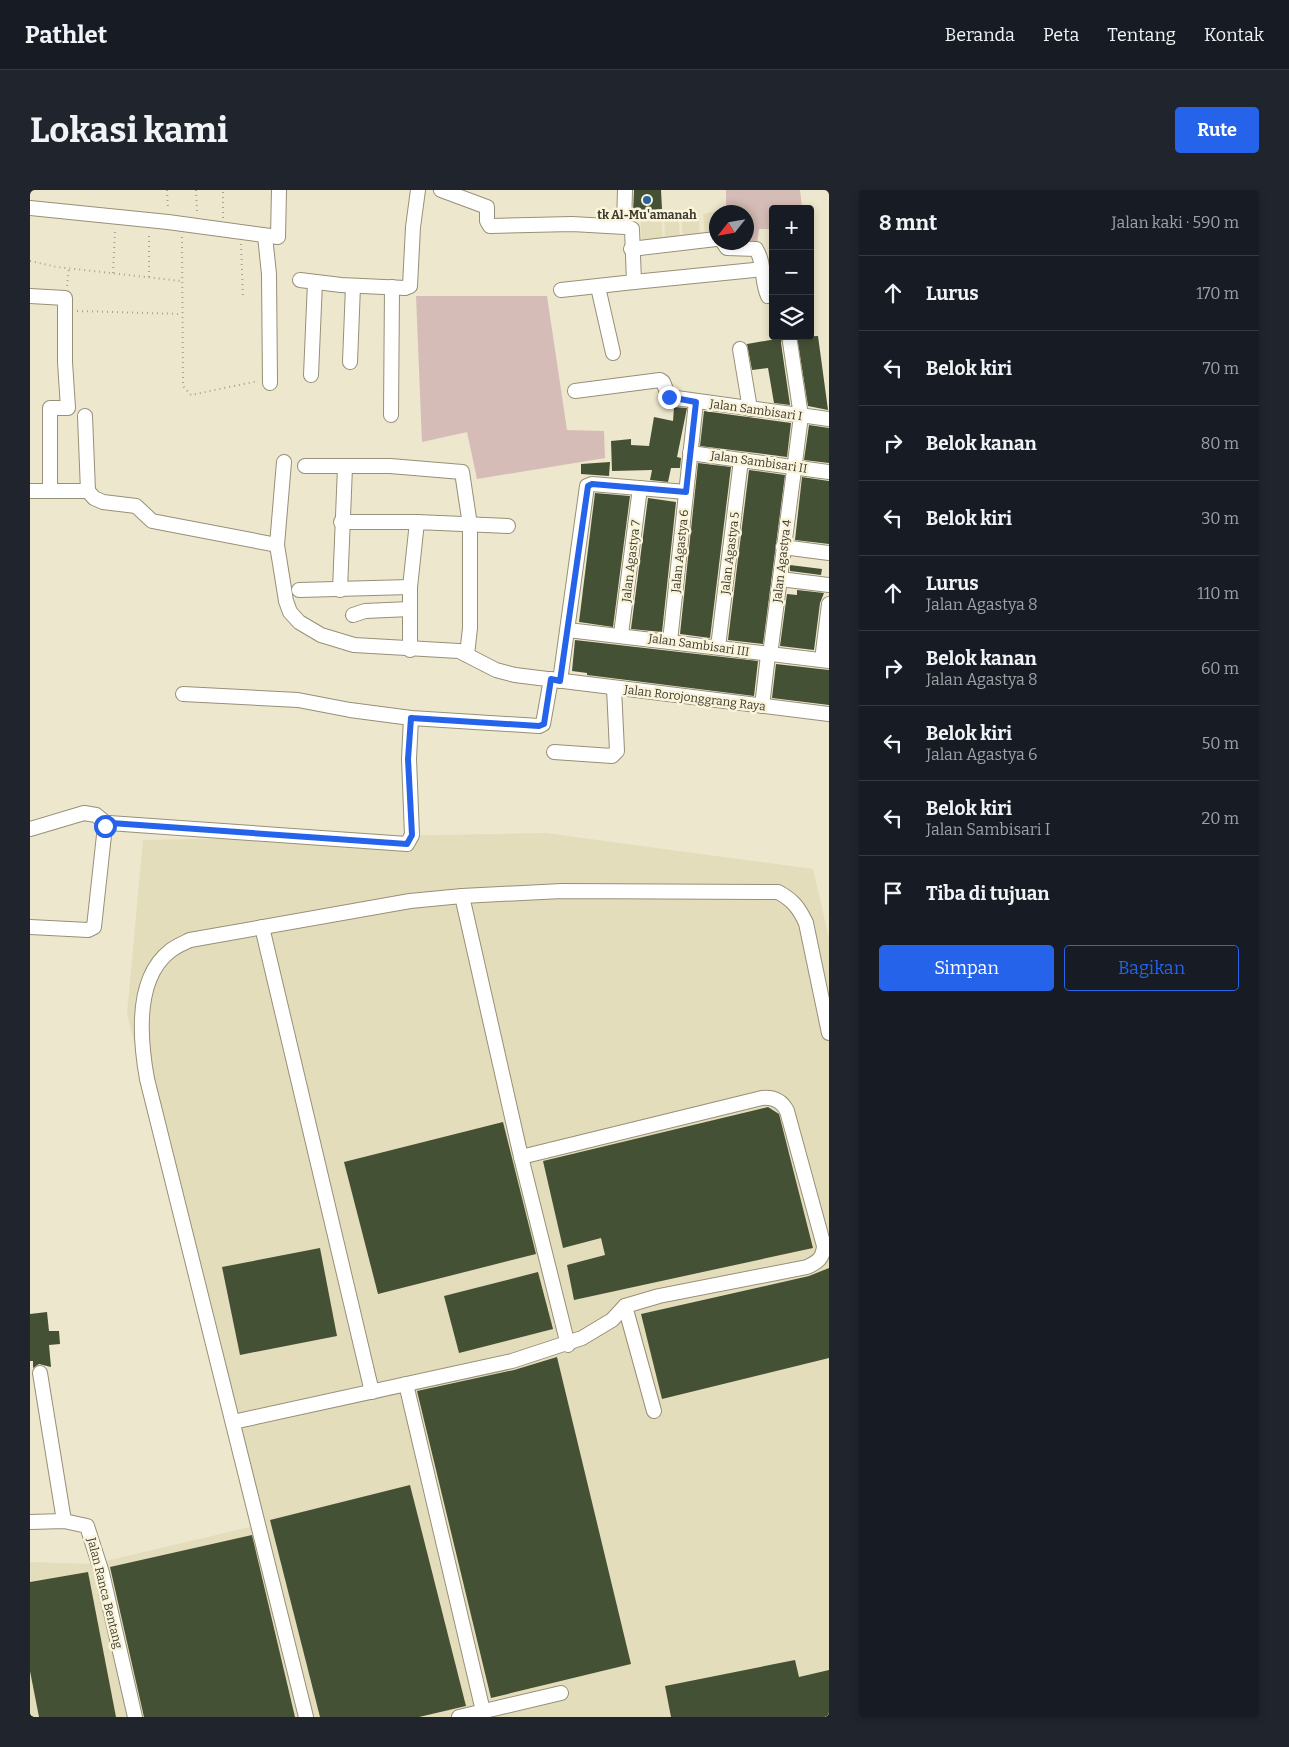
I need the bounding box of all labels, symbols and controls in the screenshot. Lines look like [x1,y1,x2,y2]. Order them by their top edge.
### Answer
text: Pathlet [25,21,107,49]
text: Beranda [945,24,1015,46]
text: Peta [1043,24,1079,46]
text: Tentang [1107,24,1176,46]
text: Kontak [1204,24,1264,46]
button: Rute [1175,107,1259,153]
text: Lokasi kami [30,109,228,151]
marker: tk Al-Mu'amanah [641,194,653,206]
north arrow [709,205,754,250]
map controls [769,205,814,340]
button: + [769,205,814,250]
place label: tk Al-Mu'amanah [597,208,697,222]
text: 8 mnt [879,210,937,236]
text: Jalan kaki · 590 m [1112,213,1239,232]
button: − [769,250,814,295]
icon: ahead [879,279,907,307]
text: Lurus [926,282,979,305]
text: 170 m [1196,284,1239,303]
button: layers [769,295,814,340]
icon: left [879,354,907,382]
text: Belok kiri [926,357,1012,380]
text: 70 m [1203,359,1239,378]
route end [658,386,681,409]
street label: Jalan Sambisari I [708,396,803,423]
icon: right [879,429,907,457]
text: Belok kanan [926,432,1037,455]
text: 80 m [1201,434,1239,453]
street label: Jalan Sambisari II [709,448,808,476]
icon: left [879,504,907,532]
text: Belok kiri [926,507,1012,530]
street label: Jalan Agastya 6 [669,509,691,594]
text: 30 m [1201,509,1239,528]
street label: Jalan Agastya 5 [718,511,742,596]
street label: Jalan Agastya 7 [619,519,643,604]
street label: Jalan Agastya 4 [770,519,794,604]
text: Lurus [926,572,979,595]
icon: ahead [879,579,907,607]
text: 110 m [1197,584,1239,603]
text: Jalan Agastya 8 [926,595,1038,614]
street label: Jalan Sambisari III [647,631,750,659]
text: Belok kanan [926,647,1037,670]
icon: right [879,654,907,682]
text: 60 m [1201,659,1239,678]
text: Jalan Agastya 8 [926,670,1038,689]
street label: Jalan Rorojonggrang Raya [622,682,767,714]
text: Belok kiri [926,722,1012,745]
icon: left [879,729,907,757]
text: 50 m [1202,734,1239,753]
text: Jalan Agastya 6 [926,745,1037,764]
text: Belok kiri [926,797,1012,820]
icon: left [879,804,907,832]
text: 20 m [1202,809,1239,828]
route start [94,815,117,838]
text: Jalan Sambisari I [926,820,1050,839]
icon: arrive [879,879,907,907]
text: Tiba di tujuan [926,882,1050,905]
button: Simpan [879,945,1054,991]
button: Bagikan [1064,945,1239,991]
street label: Jalan Ranca Bentang [84,1535,126,1650]

